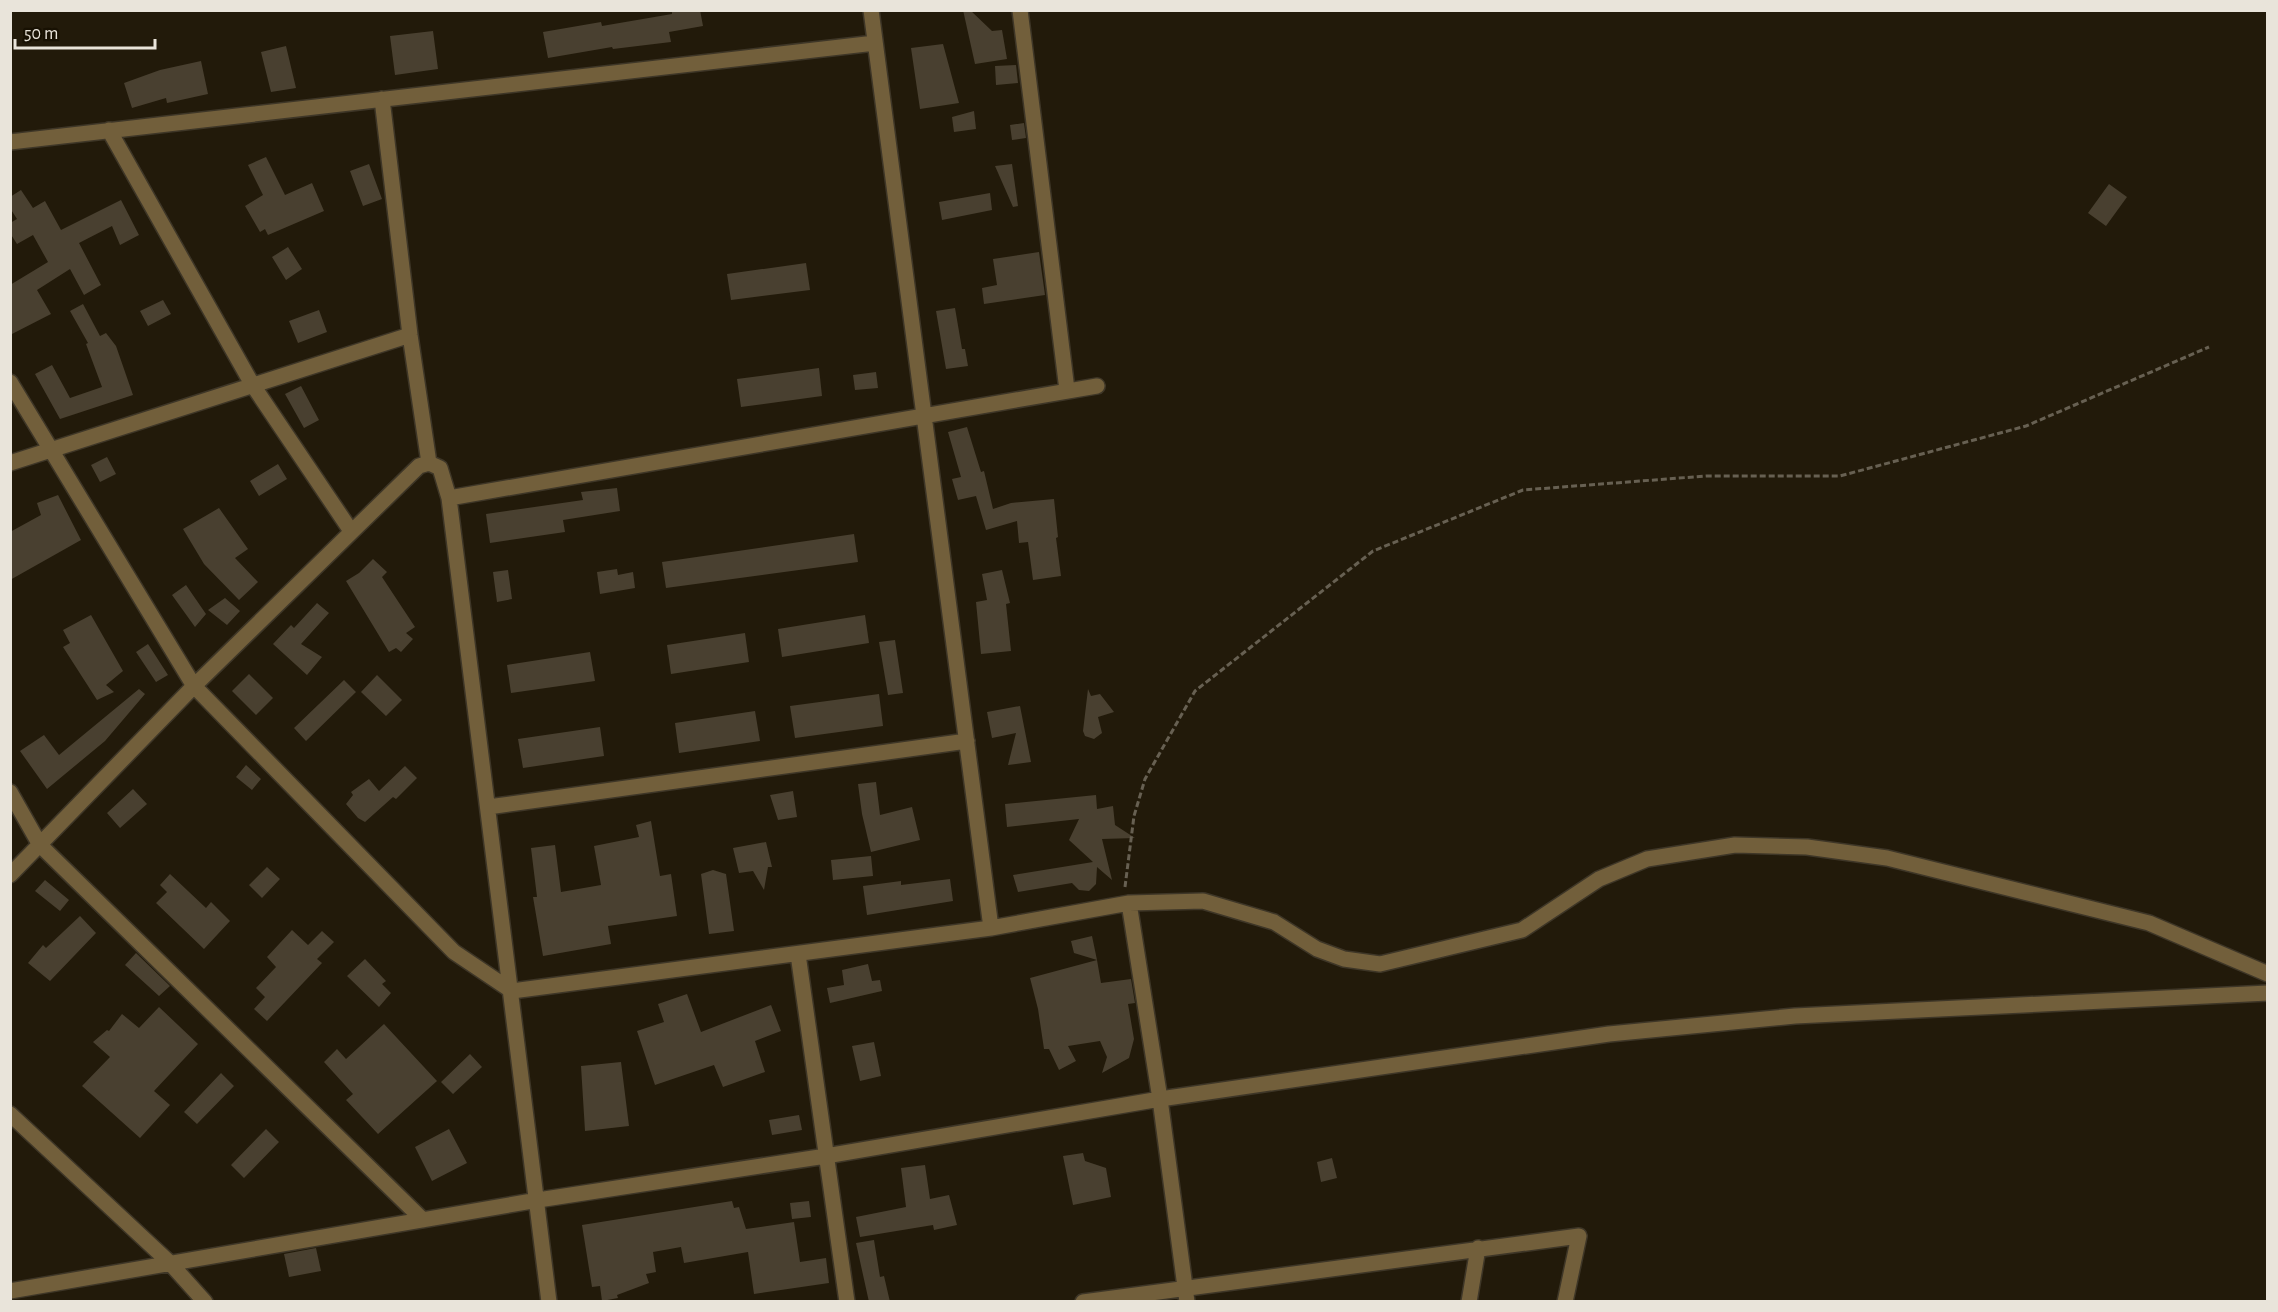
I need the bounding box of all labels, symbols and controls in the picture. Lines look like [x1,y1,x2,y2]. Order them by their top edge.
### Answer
scale bar [15,12,154,50]
text: 50 m [24,25,58,43]

